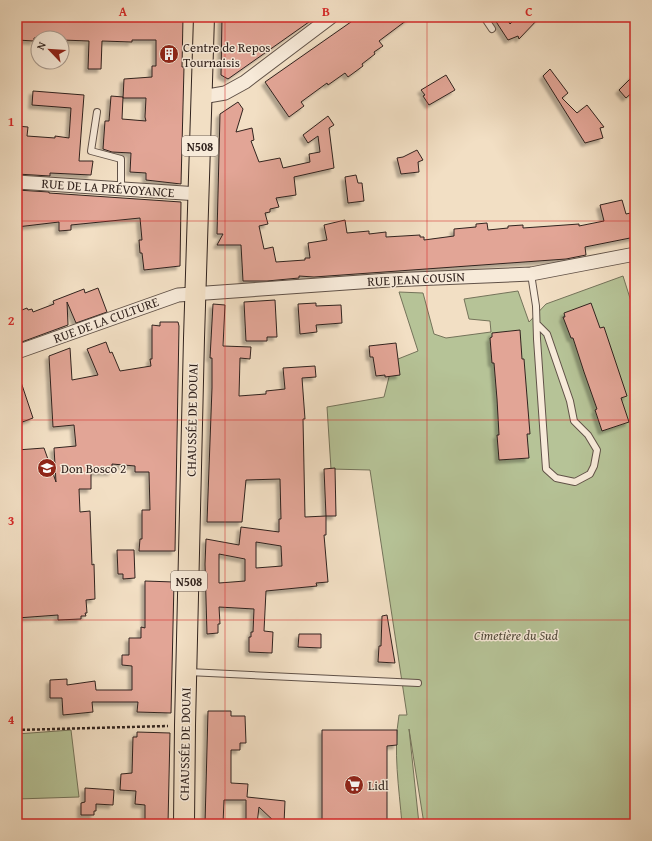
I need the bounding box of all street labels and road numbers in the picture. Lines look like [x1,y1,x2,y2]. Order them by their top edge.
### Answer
road number: N508 [182,136,218,156]
street label: RUE DE LA PRÉVOYANCE [41,174,176,202]
street label: RUE JEAN COUSIN [367,267,466,291]
street label: RUE DE LA CULTURE [51,292,162,348]
street label: CHAUSSÉE DE DOUAI [182,363,202,477]
road number: N508 [171,571,207,591]
street label: CHAUSSÉE DE DOUAI [175,687,195,801]

